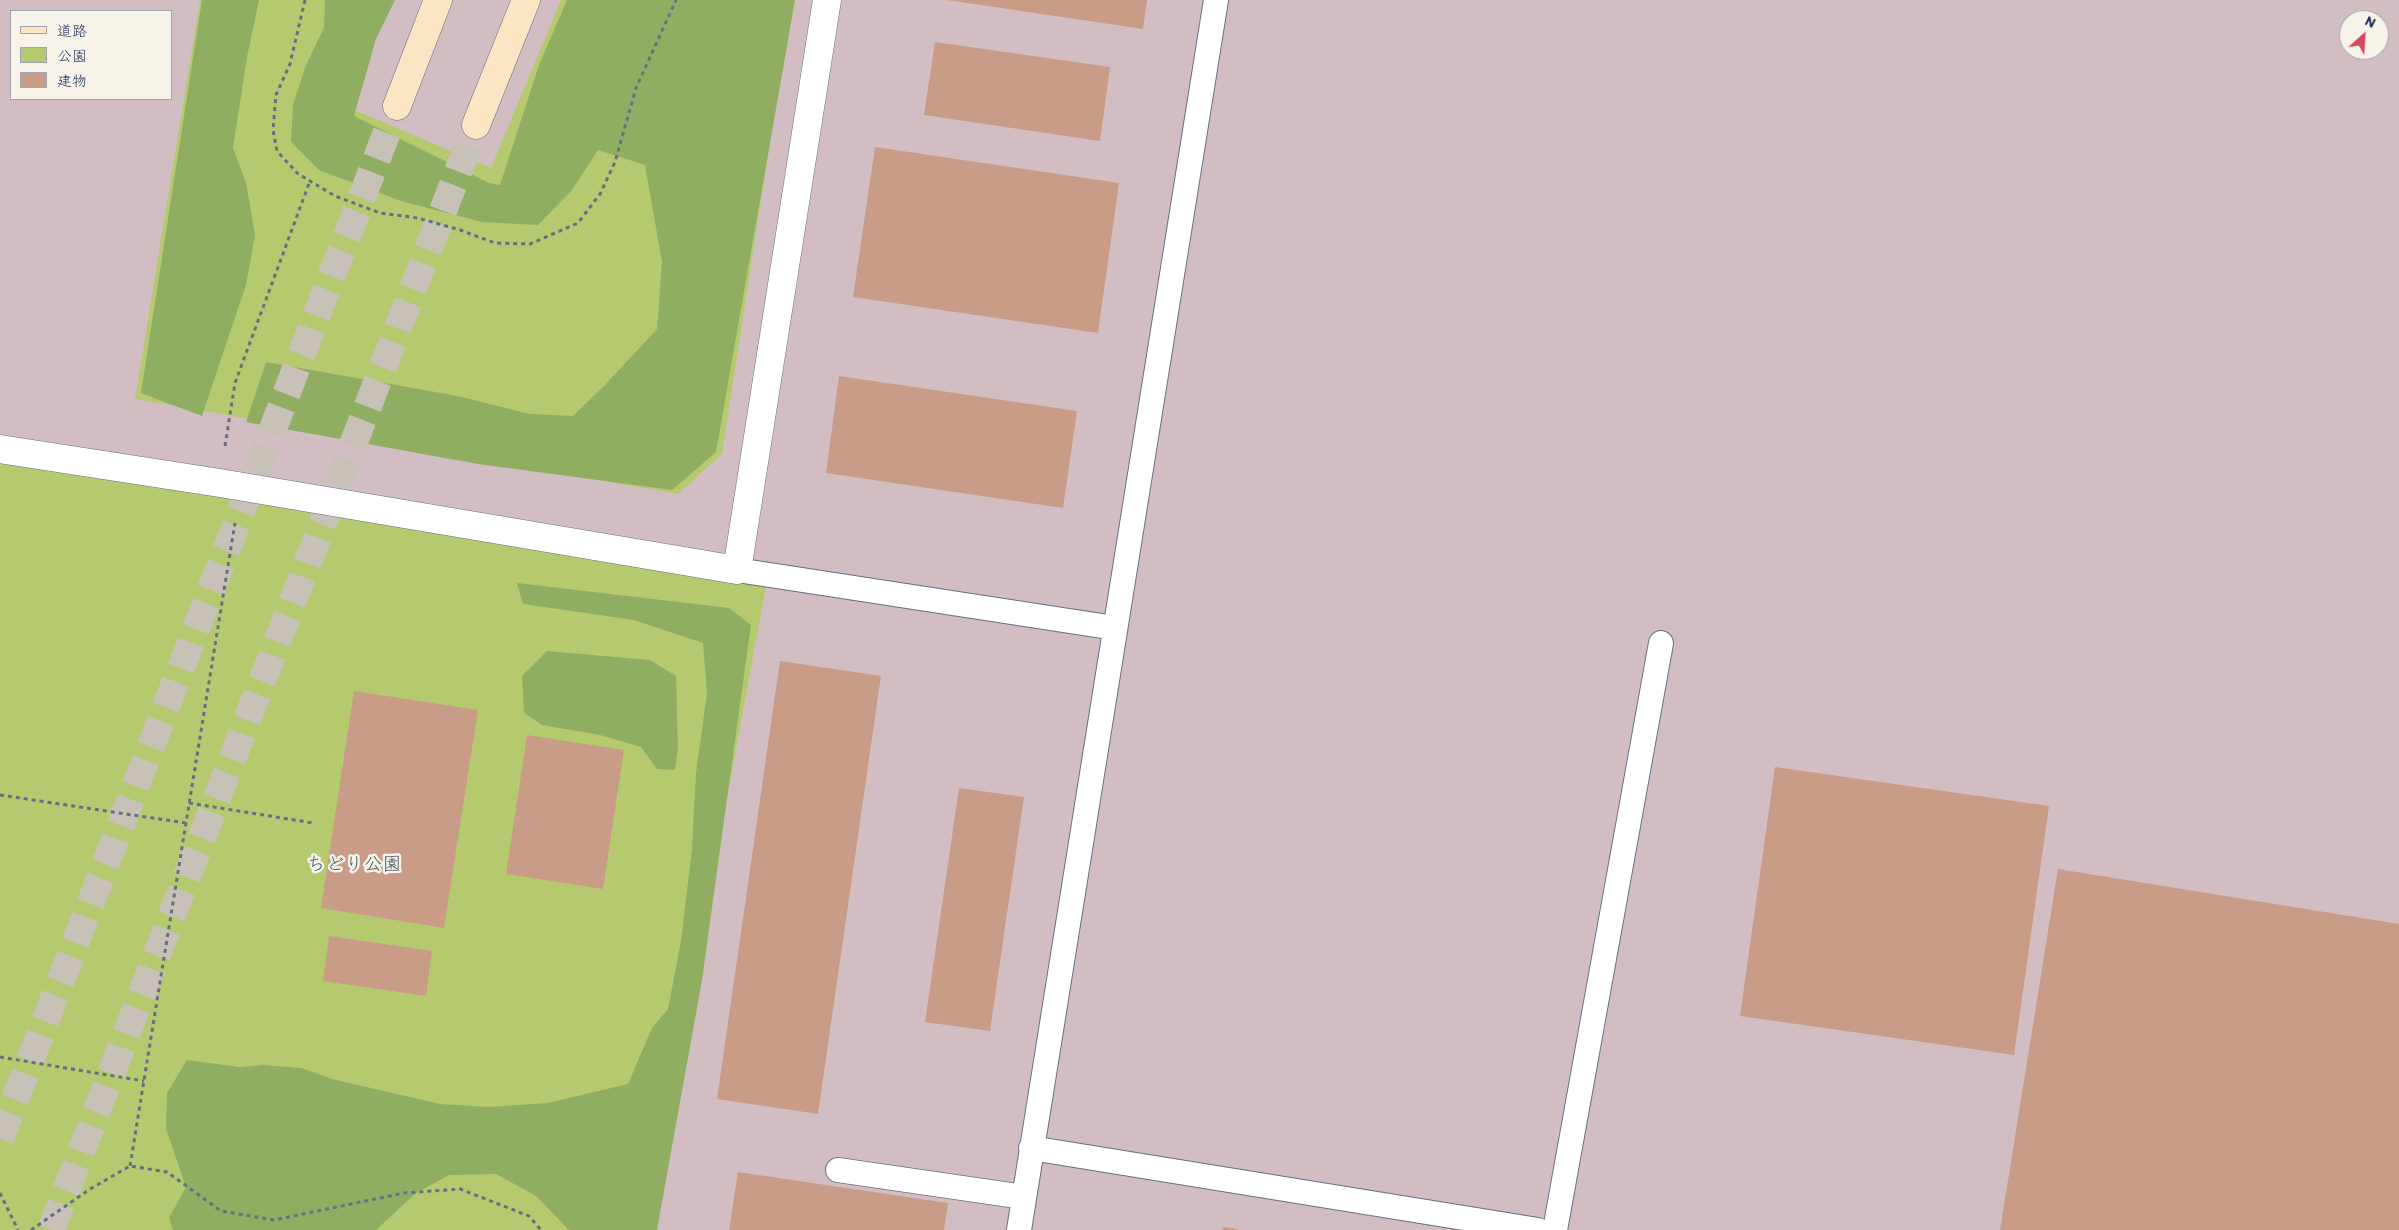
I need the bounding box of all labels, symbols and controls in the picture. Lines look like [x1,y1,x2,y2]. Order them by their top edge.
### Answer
legend [10,10,172,100]
north arrow [2339,10,2389,60]
text: N [2362,12,2378,32]
text: 道路 [57,22,87,40]
text: 公園 [57,47,87,65]
text: 建物 [57,72,87,90]
park label: ちどり公園 [307,854,401,876]

